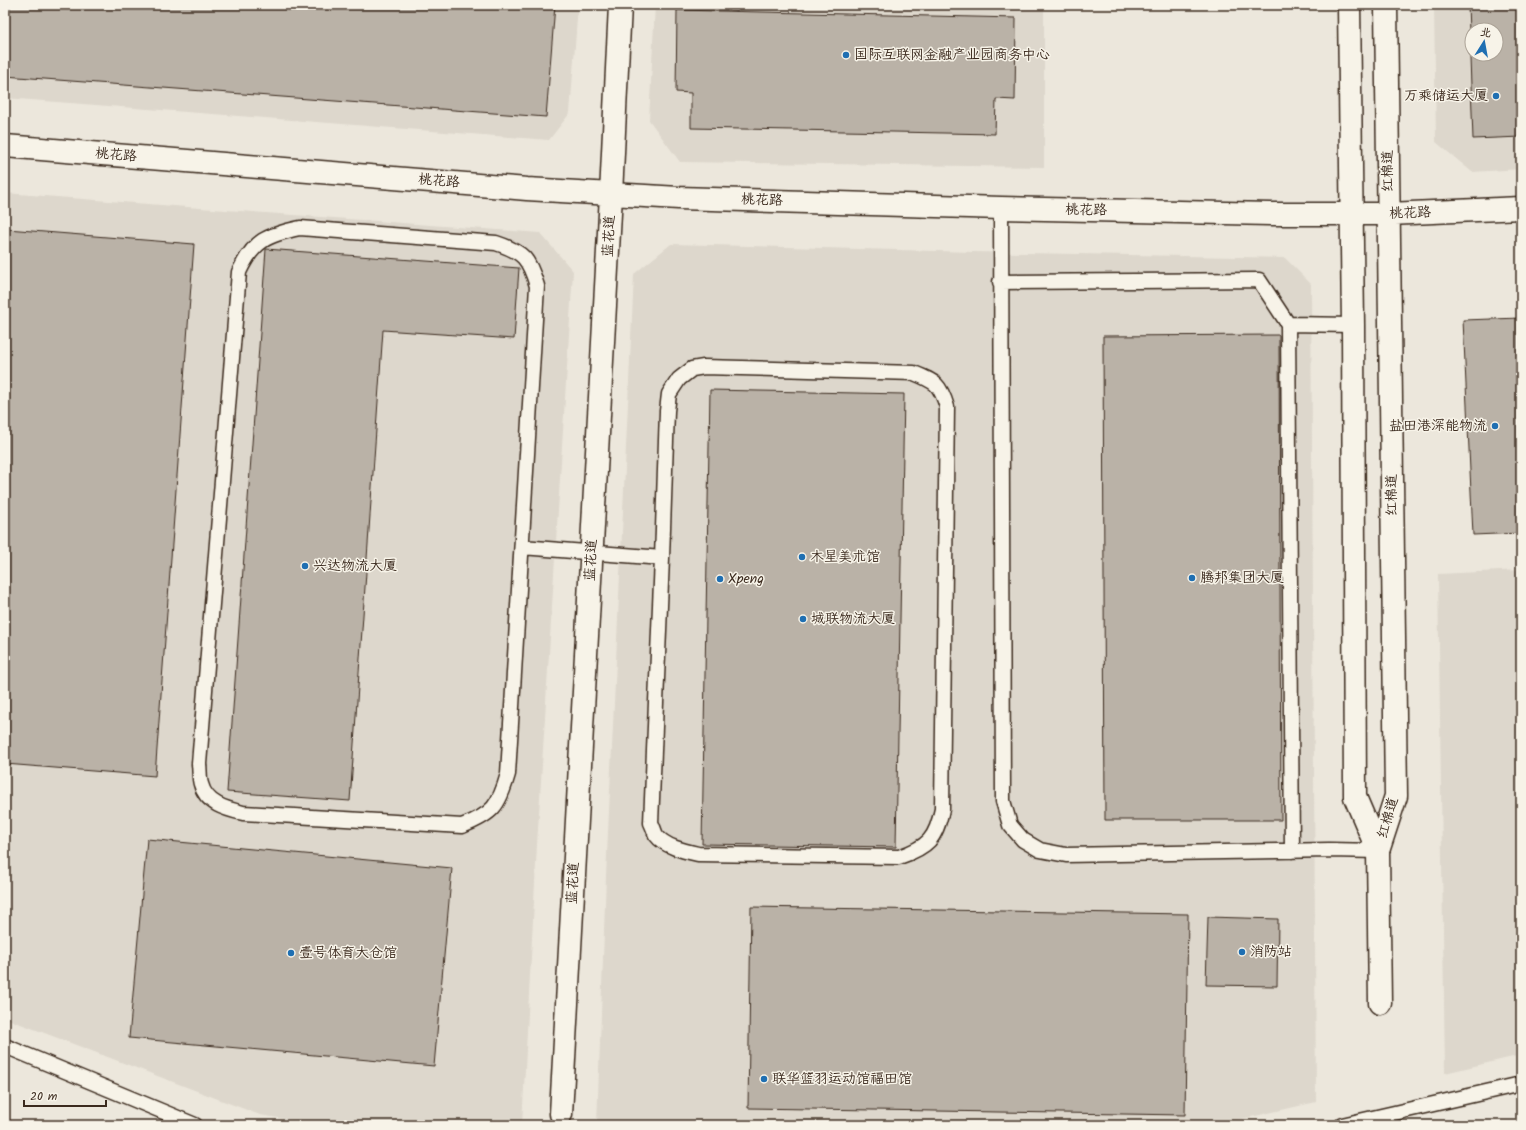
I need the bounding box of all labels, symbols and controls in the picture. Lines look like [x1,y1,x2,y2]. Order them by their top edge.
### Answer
north arrow [1464,22,1504,62]
text: 北 [1479,23,1493,43]
place label: 国际互联网金融产业园商务中心 [854,44,1050,66]
marker: 国际互联网金融产业园商务中心 [841,50,851,60]
place label: 万乘储运大厦 [1404,85,1488,107]
marker: 万乘储运大厦 [1491,91,1501,101]
street label: 桃花路 [94,142,138,168]
street label: 红棉道 [1377,150,1399,192]
street label: 桃花路 [417,168,461,194]
street label: 桃花路 [741,188,783,212]
street label: 桃花路 [1065,199,1107,221]
street label: 桃花路 [1389,201,1431,225]
street label: 蓝花道 [597,214,621,258]
place label: 盐田港深能物流 [1389,415,1487,437]
marker: 盐田港深能物流 [1490,421,1500,431]
street label: 红棉道 [1381,474,1403,516]
street label: 蓝花道 [579,538,603,582]
place label: 木星美术馆 [810,546,880,568]
marker: 木星美术馆 [797,552,807,562]
place label: 兴达物流大厦 [313,555,397,577]
marker: 兴达物流大厦 [300,561,310,571]
place label: 腾邦集团大厦 [1200,567,1284,589]
place label: Xpeng [728,568,764,590]
marker: 腾邦集团大厦 [1187,573,1197,583]
marker: Xpeng [715,574,725,584]
place label: 城联物流大厦 [811,608,895,630]
marker: 城联物流大厦 [798,614,808,624]
street label: 红棉道 [1372,795,1404,841]
street label: 蓝花道 [561,861,585,905]
place label: 消防站 [1250,941,1292,963]
place label: 壹号体育大仓馆 [299,942,397,964]
marker: 消防站 [1237,947,1247,957]
marker: 壹号体育大仓馆 [286,948,296,958]
place label: 联华篮羽运动馆福田馆 [772,1068,912,1090]
marker: 联华篮羽运动馆福田馆 [759,1074,769,1084]
scale bar [24,1082,106,1108]
text: 20 m [30,1087,58,1106]

